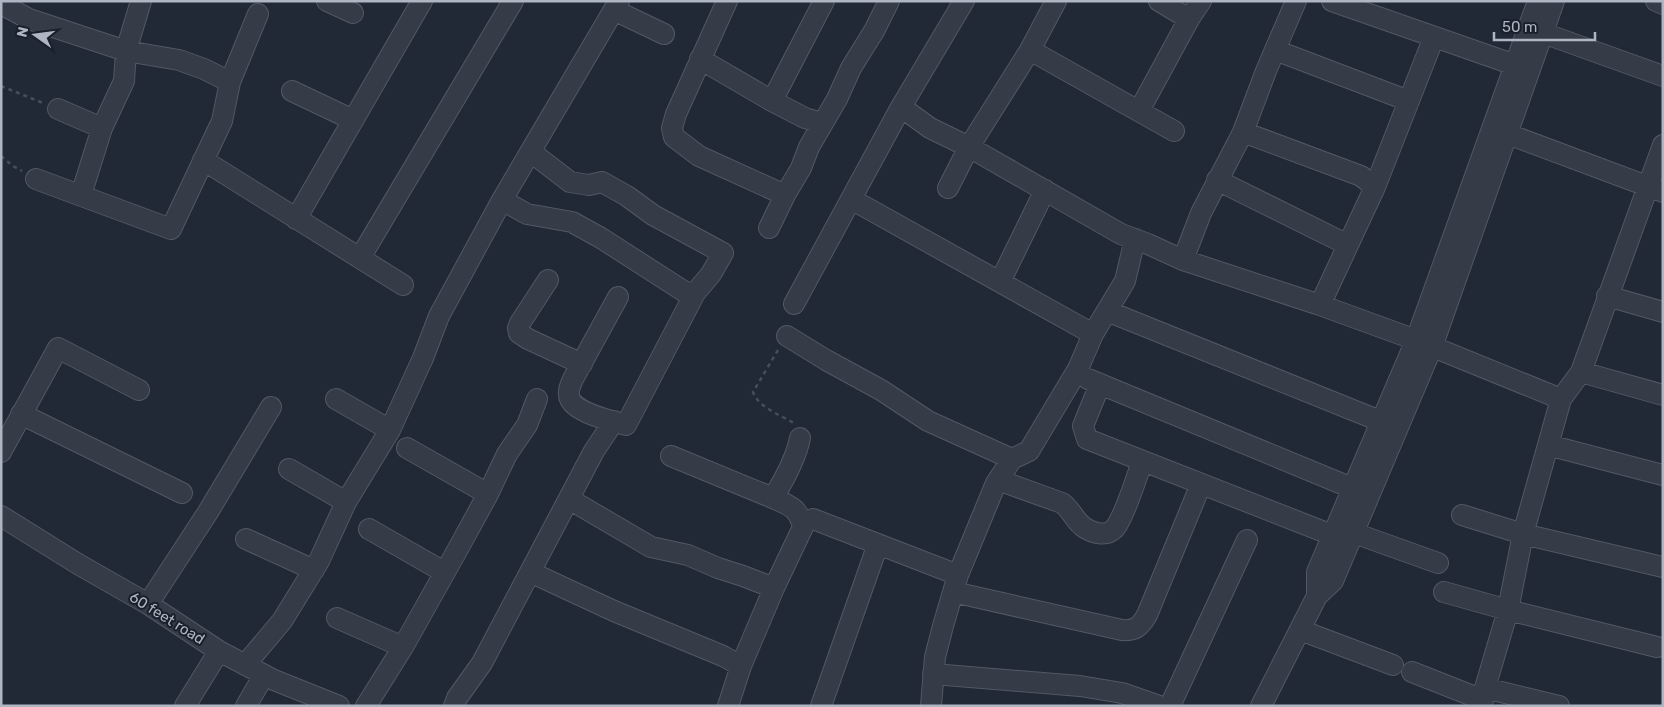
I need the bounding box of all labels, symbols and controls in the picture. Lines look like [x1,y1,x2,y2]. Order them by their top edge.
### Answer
north arrow [10,10,60,60]
scale bar [1494,10,1595,42]
text: 50 m [1502,18,1537,36]
text: N [13,25,32,39]
street label: 60 feet road [126,588,208,648]

